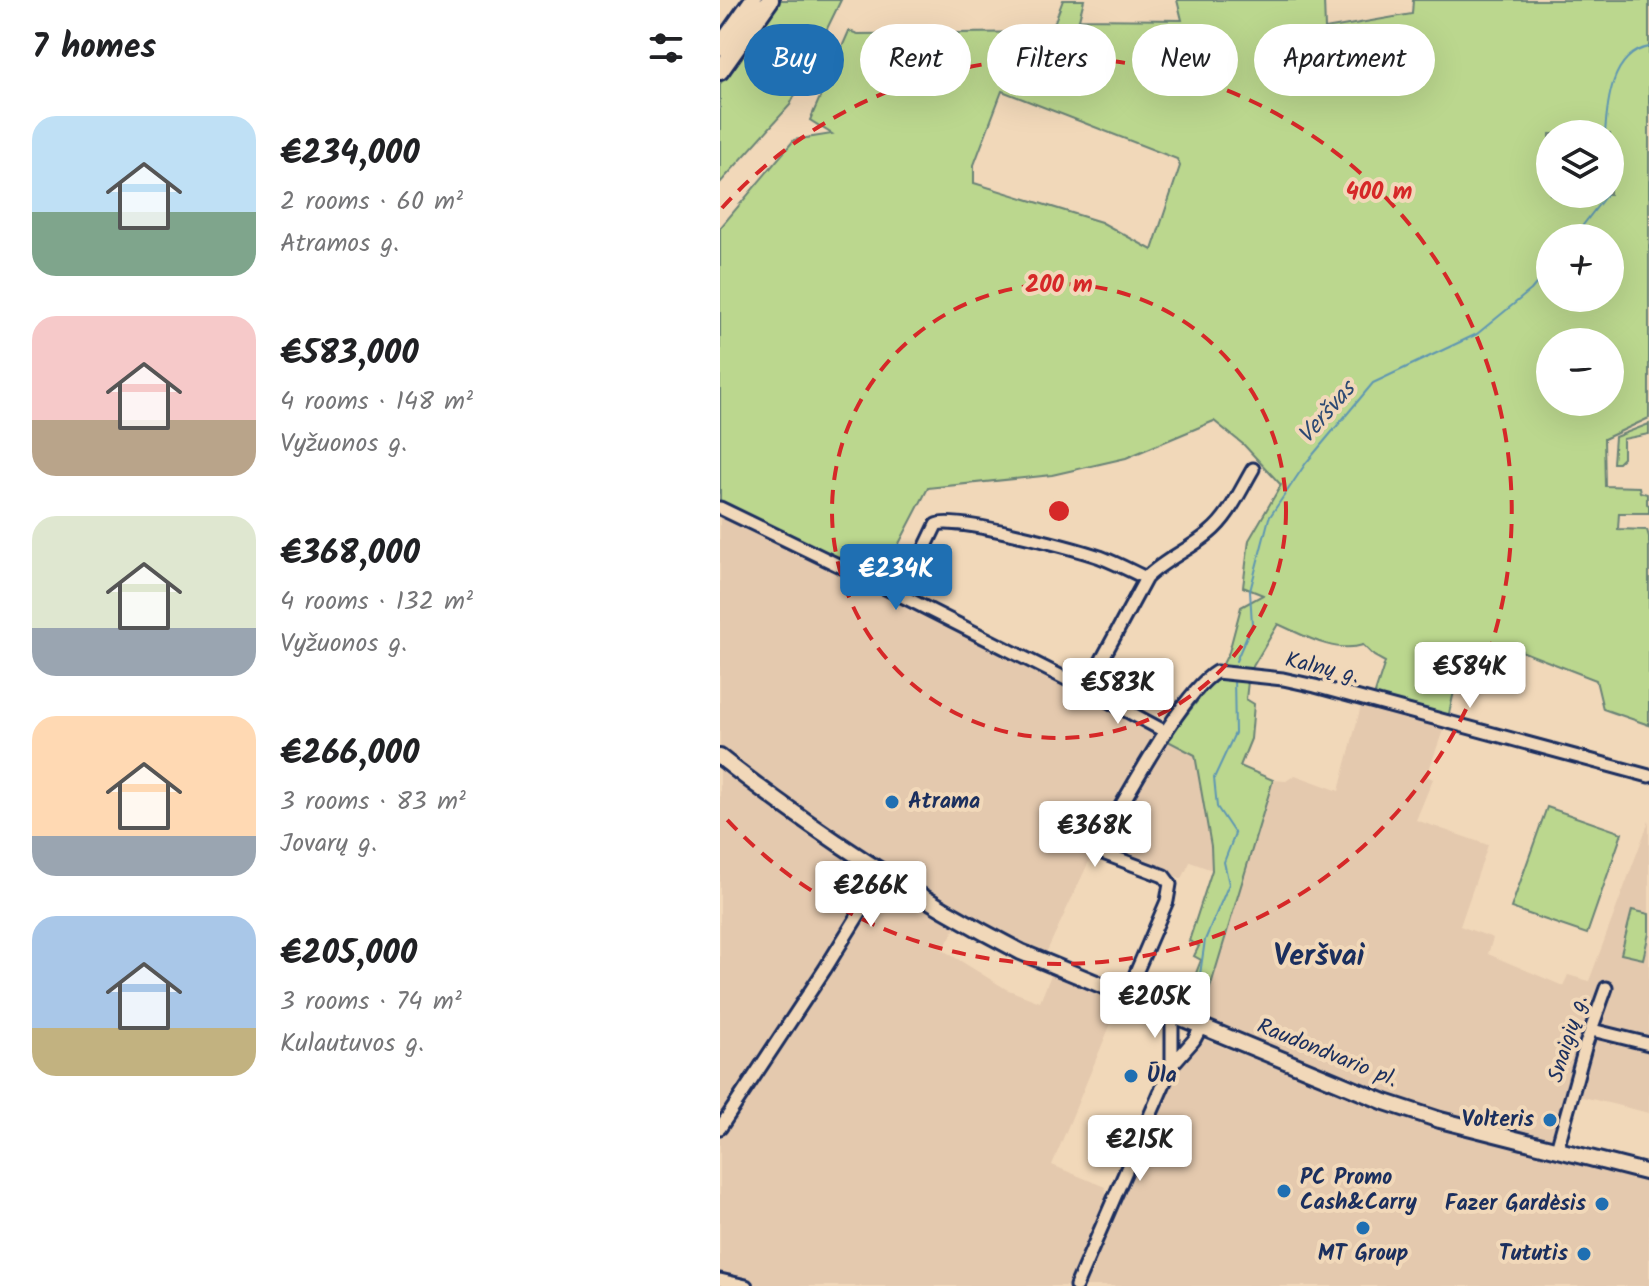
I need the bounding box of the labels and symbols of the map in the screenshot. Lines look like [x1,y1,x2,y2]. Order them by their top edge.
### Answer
text: 400 m [1346,173,1412,212]
text: 200 m [1025,266,1093,305]
water label: Veršvas [1288,370,1368,453]
centre of rings [1045,497,1073,525]
pin: €234K [840,544,952,612]
pin: €584K [1414,642,1526,710]
street label: Kalnų g. [1281,643,1363,695]
pin: €583K [1062,658,1174,726]
place label: Atrama [908,785,980,820]
marker: Atrama [883,793,901,811]
pin: €368K [1039,801,1151,869]
pin: €266K [815,861,927,929]
district label: Veršvai [1273,933,1366,981]
pin: €205K [1099,972,1211,1040]
street label: Snaigių g. [1539,991,1599,1087]
street label: Raudondvario pl. [1251,1010,1403,1098]
place label: Ūla [1147,1059,1177,1094]
marker: Ūla [1122,1067,1140,1085]
place label: Volteris [1462,1103,1535,1138]
marker: Volteris [1541,1111,1559,1129]
pin: €215K [1084,1115,1196,1183]
place label: PC Promo Cash&Carry [1300,1161,1417,1221]
marker: PC Promo Cash&Carry [1275,1182,1293,1200]
place label: Fazer Gardėsis [1445,1187,1587,1222]
marker: Fazer Gardėsis [1593,1195,1611,1213]
marker: MT Group [1354,1219,1372,1237]
place label: MT Group [1318,1237,1409,1272]
place label: Tututis [1499,1237,1569,1272]
marker: Tututis [1575,1245,1593,1263]

